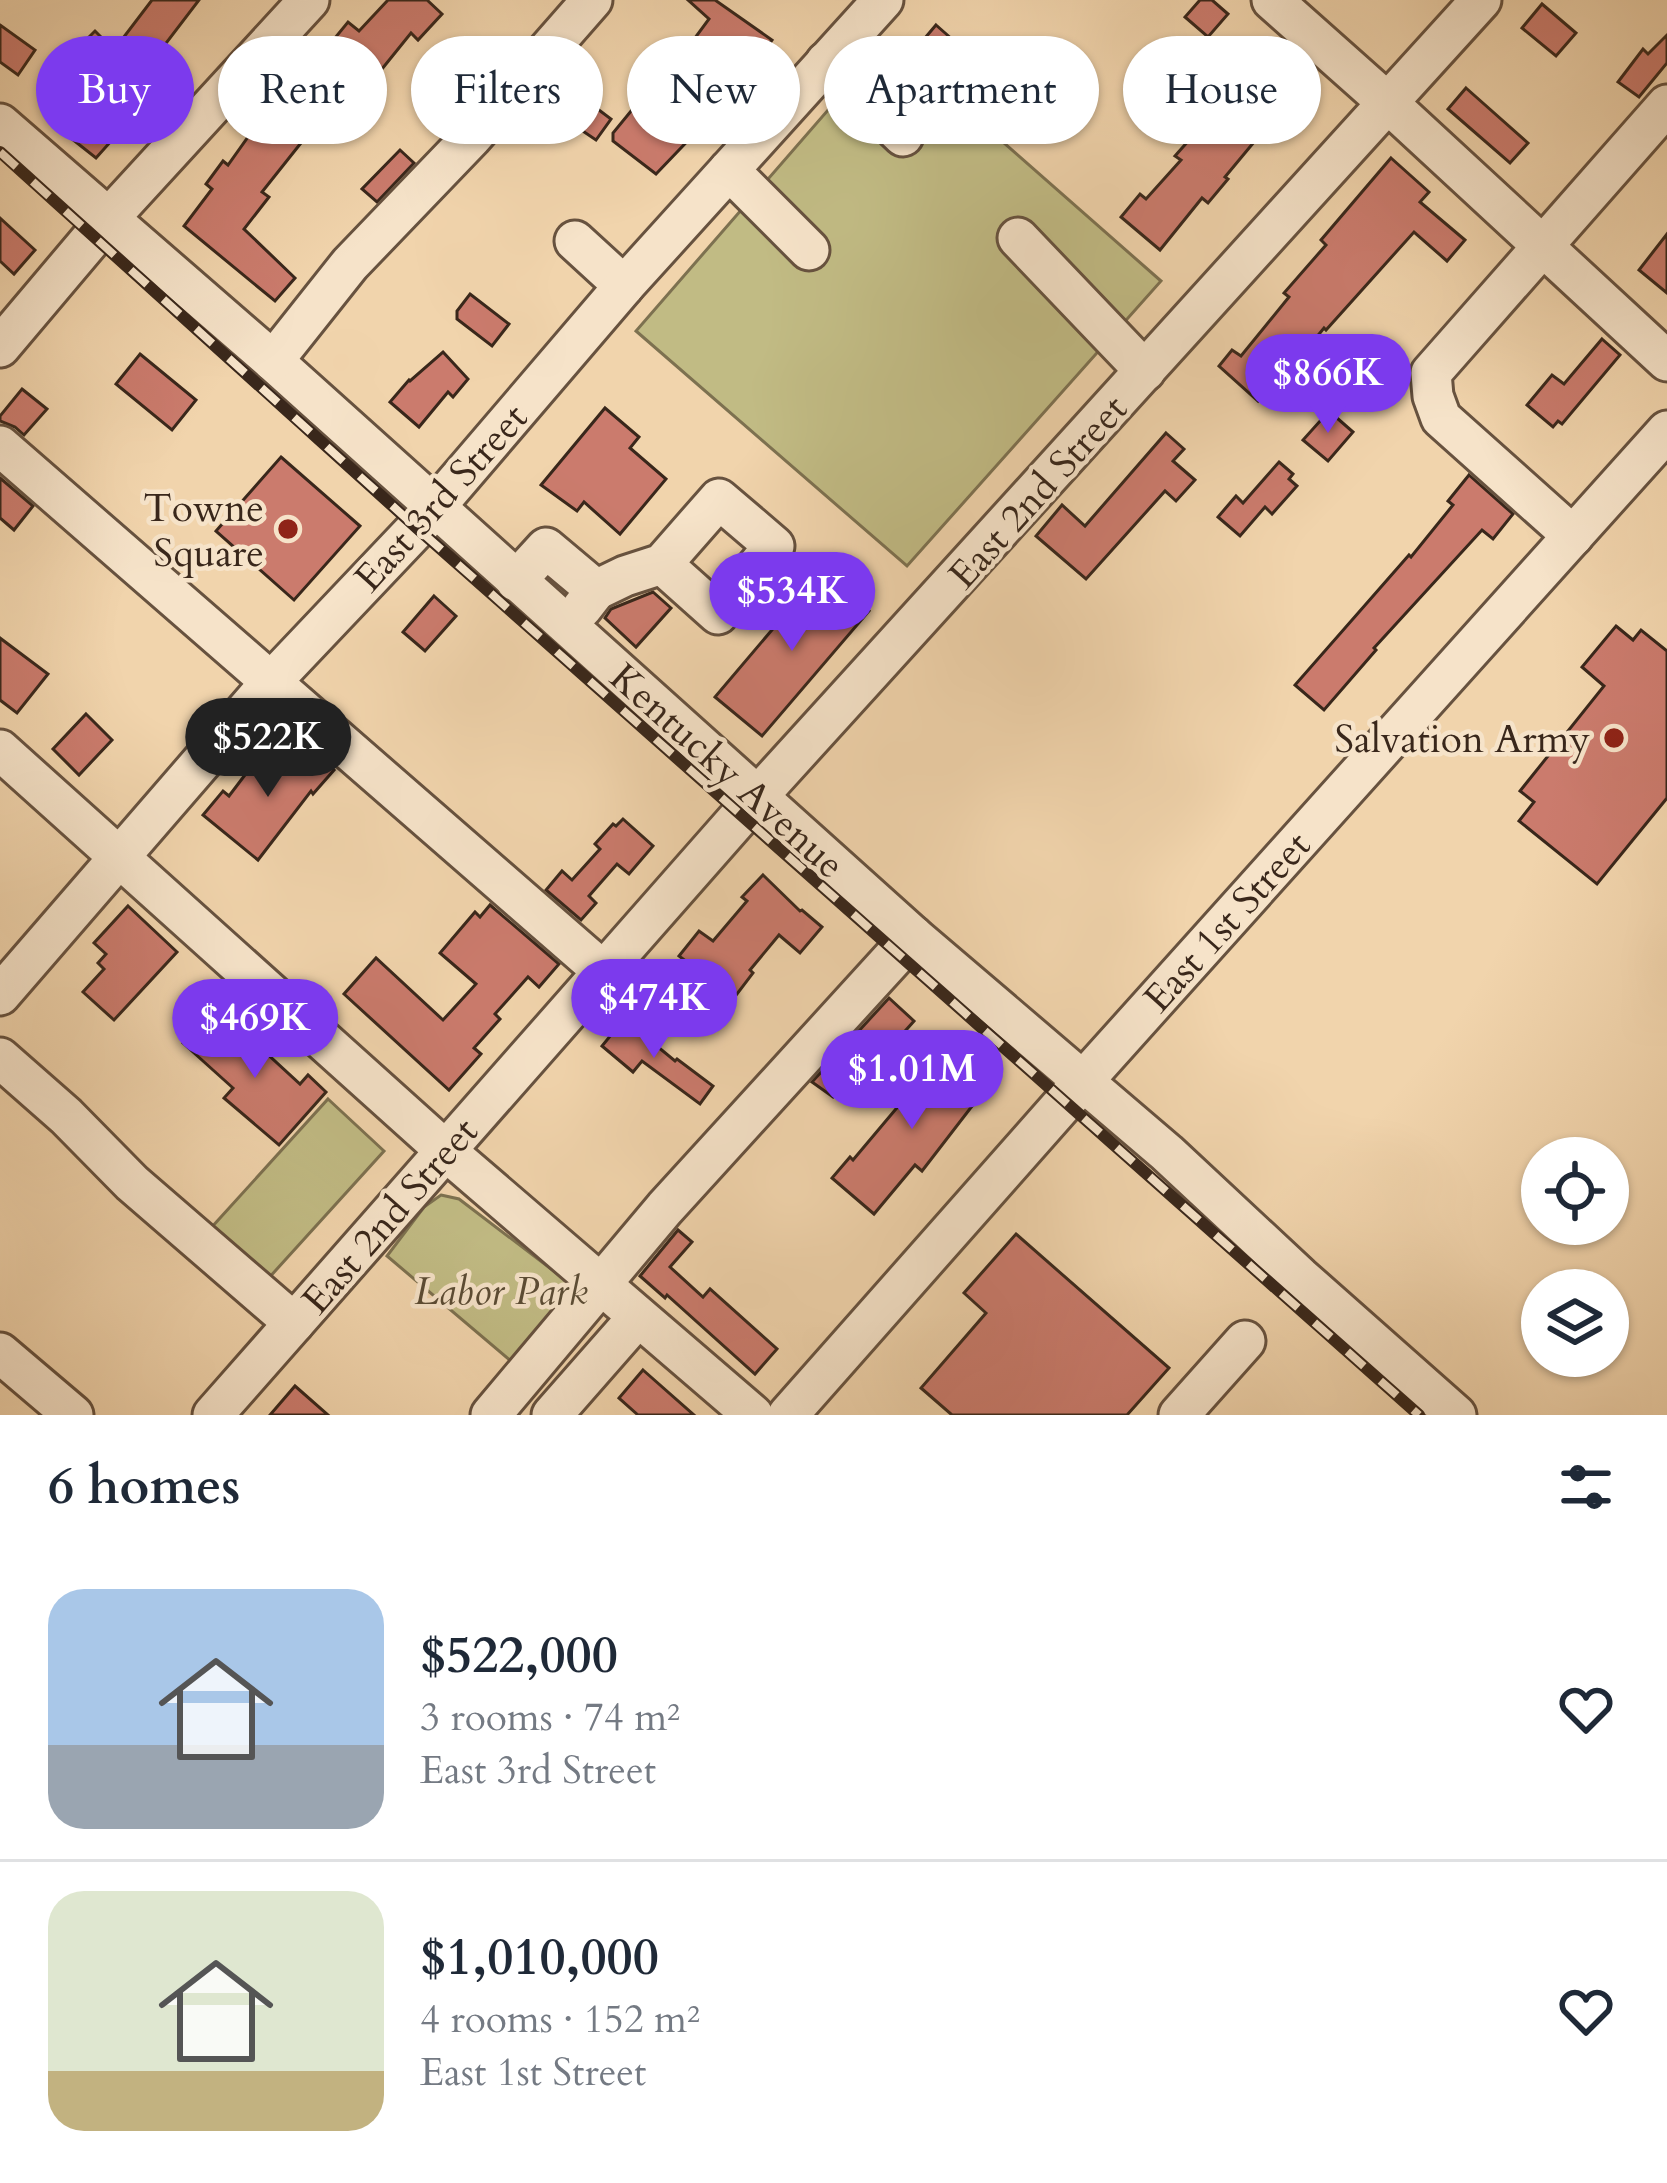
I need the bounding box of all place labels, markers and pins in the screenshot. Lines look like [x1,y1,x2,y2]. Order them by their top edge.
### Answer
pin: $866K [1244,334,1412,436]
place label: Towne Square [143,482,264,580]
marker: Towne Square [275,516,301,542]
pin: $534K [708,552,876,654]
pin: $522K [184,698,352,800]
place label: Salvation Army [1335,713,1590,766]
marker: Salvation Army [1601,725,1627,751]
pin: $474K [570,959,738,1061]
pin: $469K [171,979,339,1081]
pin: $1.01M [814,1030,1010,1132]

